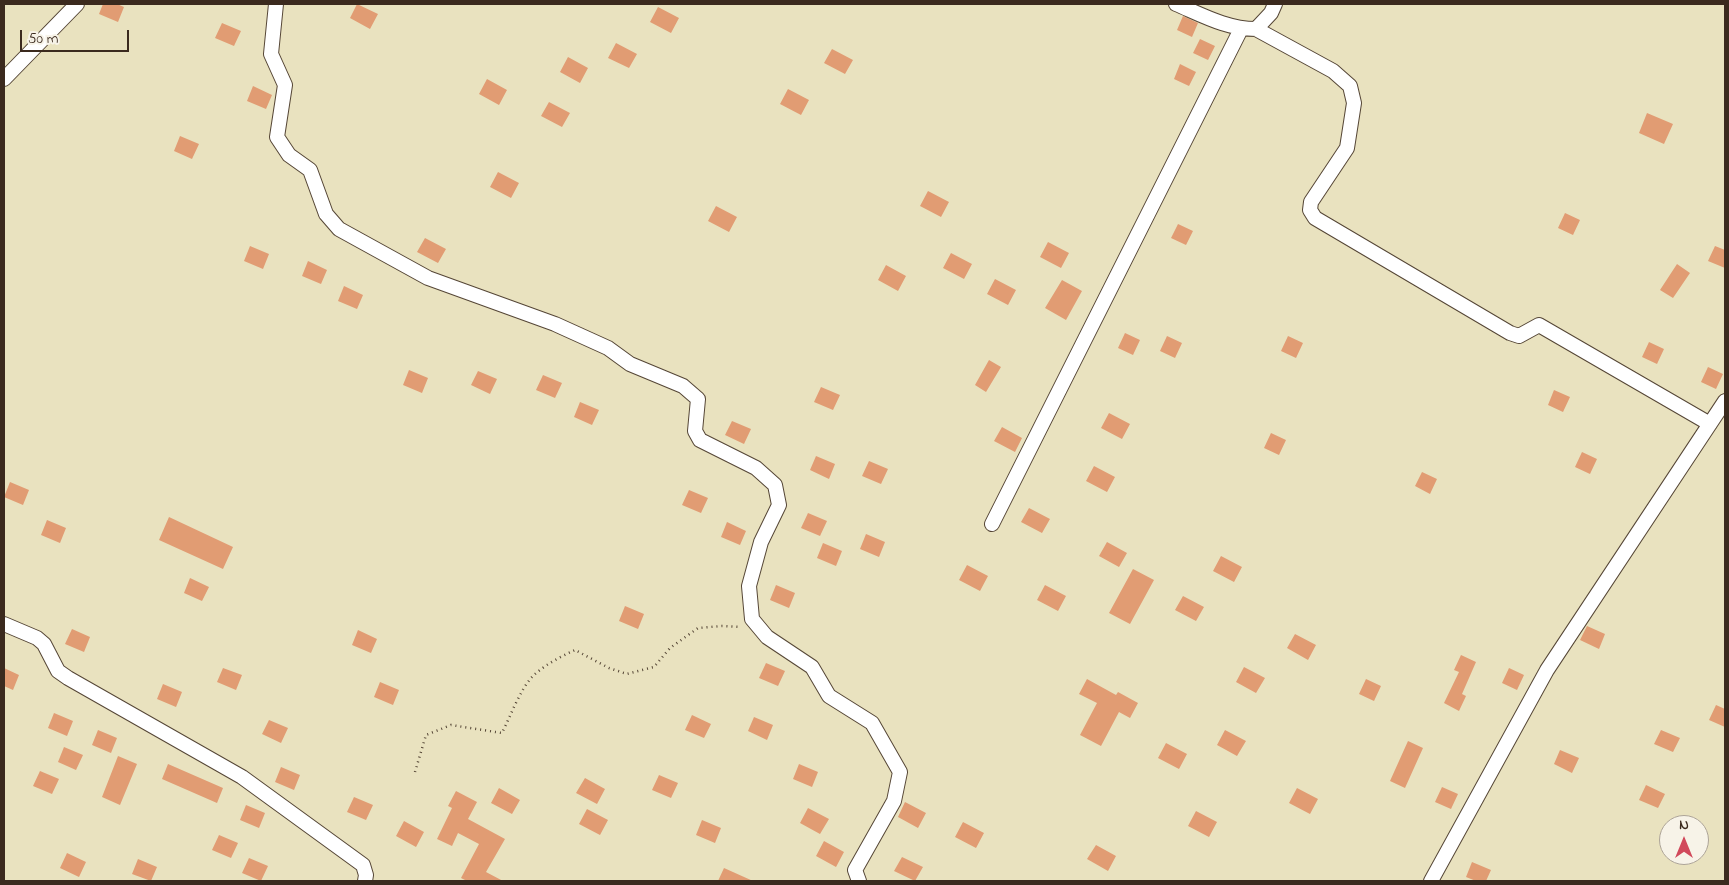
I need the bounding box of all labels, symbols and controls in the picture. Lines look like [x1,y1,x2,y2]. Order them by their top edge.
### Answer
scale bar [22,20,131,52]
text: 50 m [28,28,58,50]
north arrow [1659,815,1709,865]
text: N [1679,815,1689,836]

